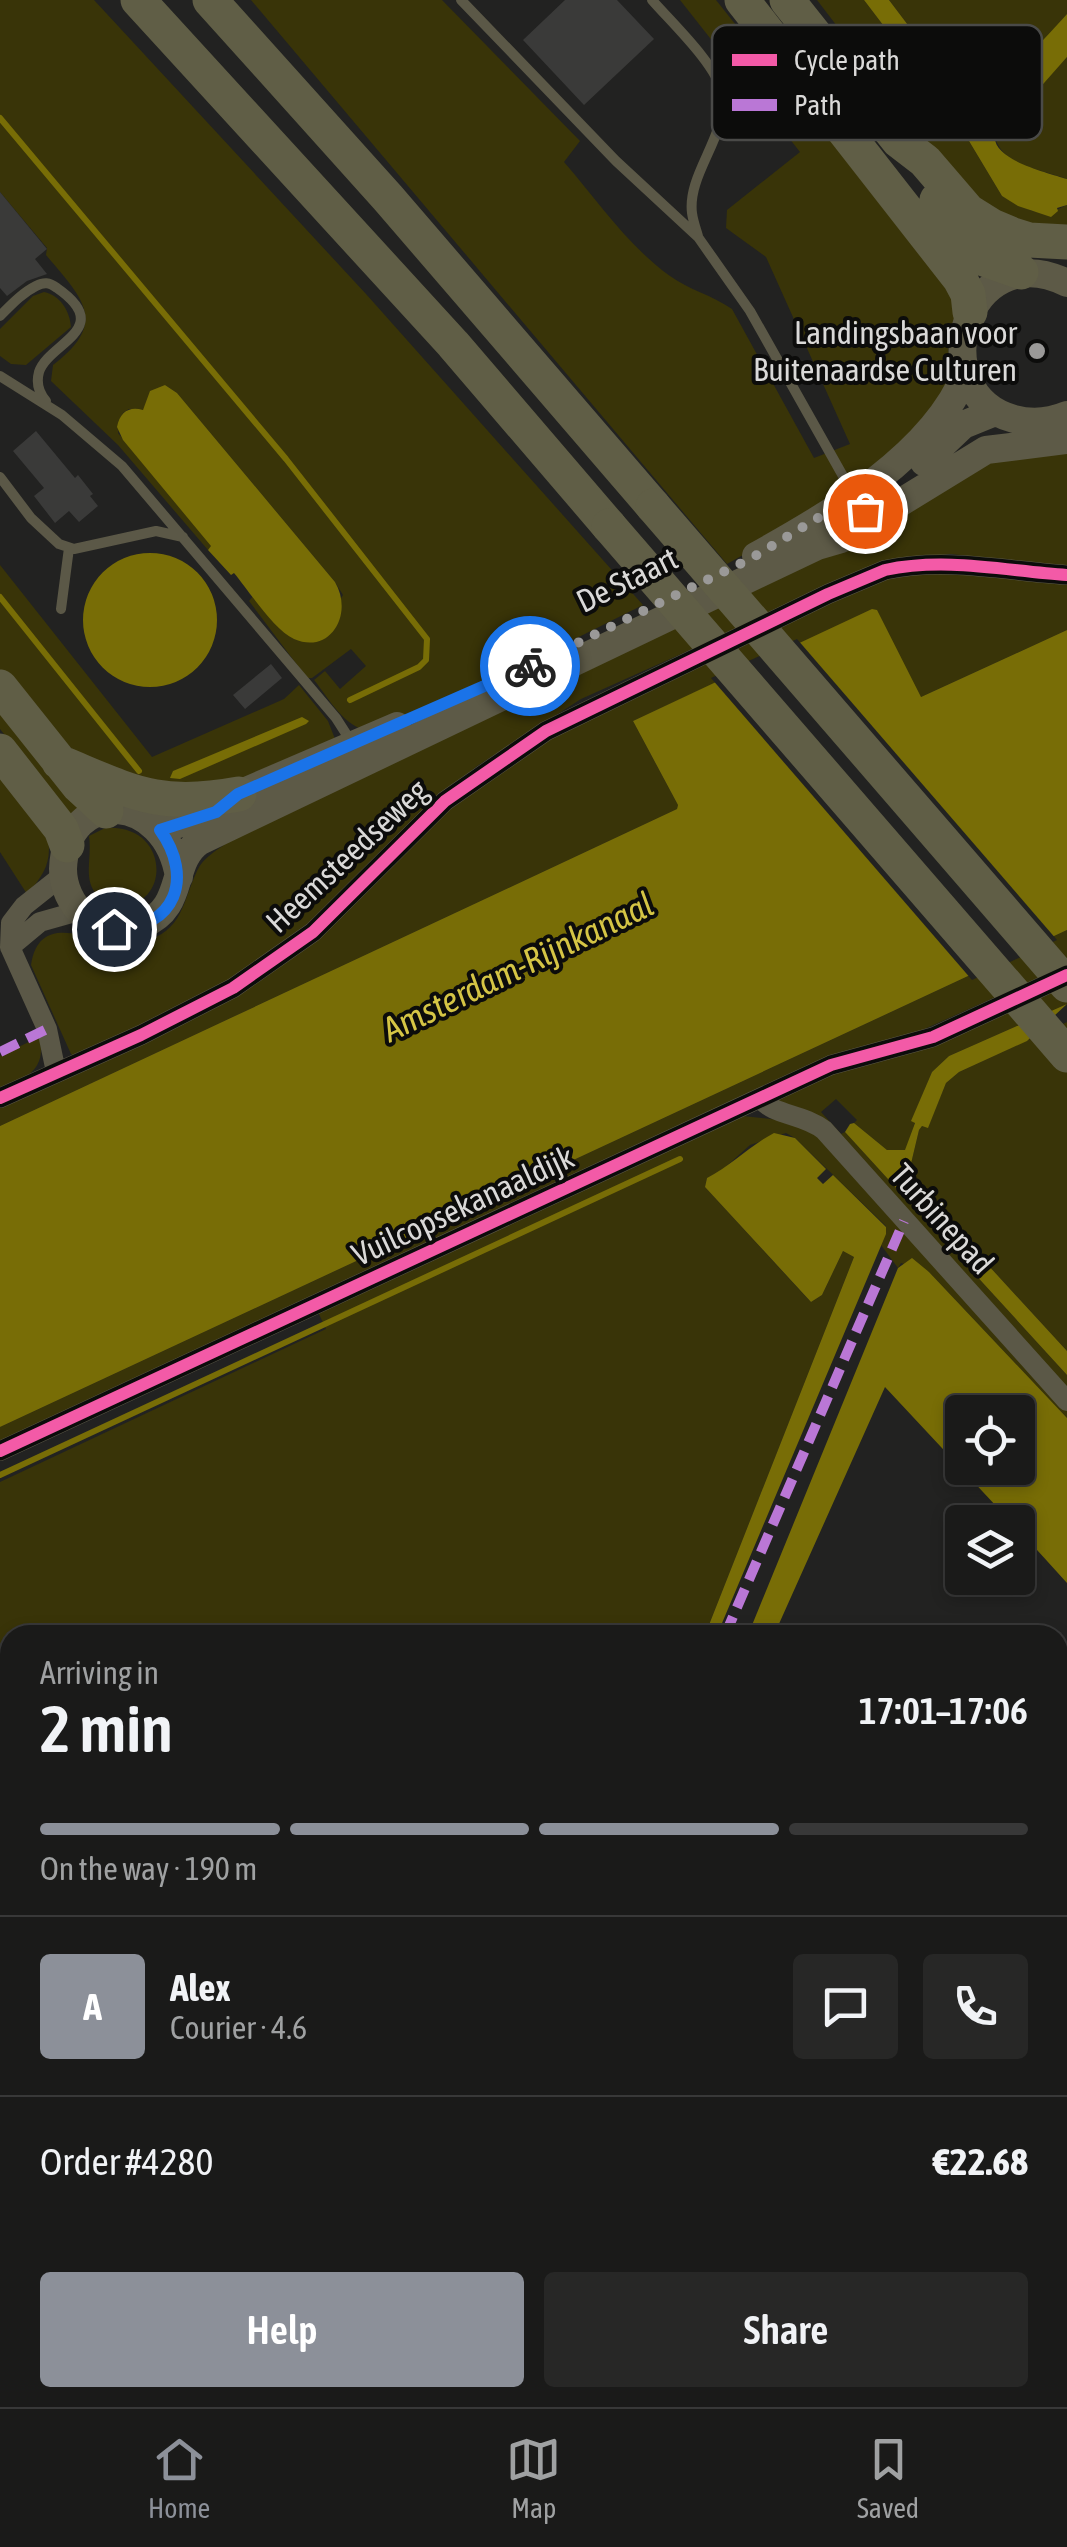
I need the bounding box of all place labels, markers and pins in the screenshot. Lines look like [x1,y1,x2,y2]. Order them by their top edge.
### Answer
place label: Landingsbaan voor Buitenaardse Culturen [753,314,1018,388]
marker: Landingsbaan voor Buitenaardse Culturen [1026,340,1048,362]
pin [823,469,908,554]
pin [72,887,157,972]

